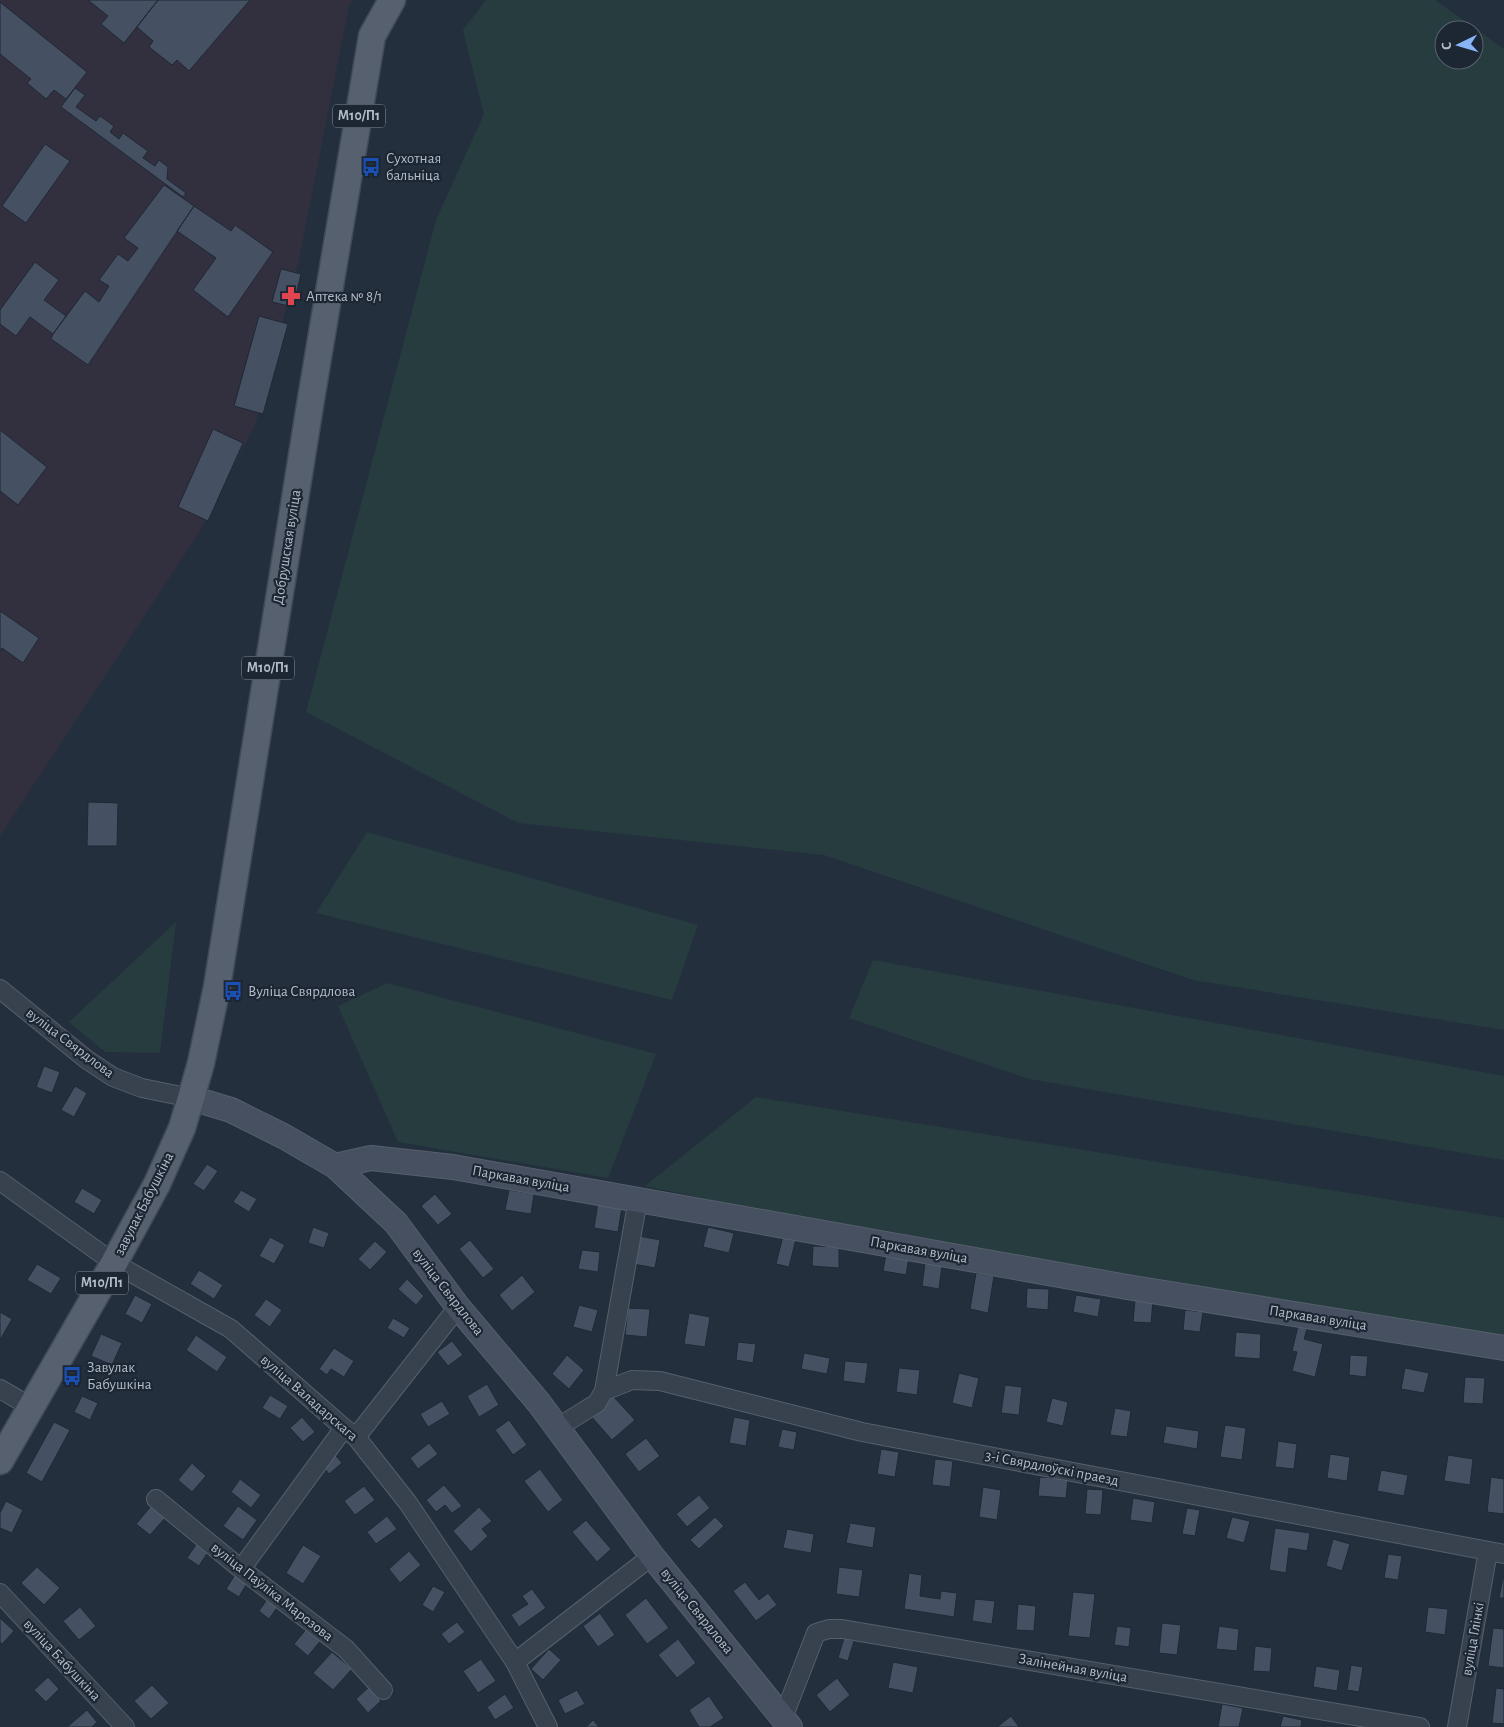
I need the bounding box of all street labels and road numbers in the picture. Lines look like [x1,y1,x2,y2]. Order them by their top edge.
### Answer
road number: М10/П1 [333,104,385,128]
street label: Добрушская вуліца [271,488,303,605]
road number: М10/П1 [242,656,294,680]
street label: вуліца Свярдлова [23,1005,117,1081]
street label: завулак Бабушкіна [112,1150,176,1258]
street label: Паркавая вуліца [471,1163,571,1195]
street label: Паркавая вуліца [869,1234,969,1266]
street label: вуліца Свярдлова [410,1246,487,1338]
road number: М10/П1 [76,1272,128,1295]
street label: Паркавая вуліца [1268,1303,1368,1333]
street label: вуліца Валадарскага [258,1352,361,1444]
street label: 3-і Свярдлоўскі праезд [984,1448,1120,1488]
street label: вуліца Паўліка Марозова [208,1540,336,1644]
street label: вуліца Свярдлова [658,1565,736,1657]
street label: вуліца Глінкі [1459,1601,1487,1677]
street label: вуліца Бабушкіна [21,1616,104,1704]
street label: Залінейная вуліца [1017,1651,1129,1685]

